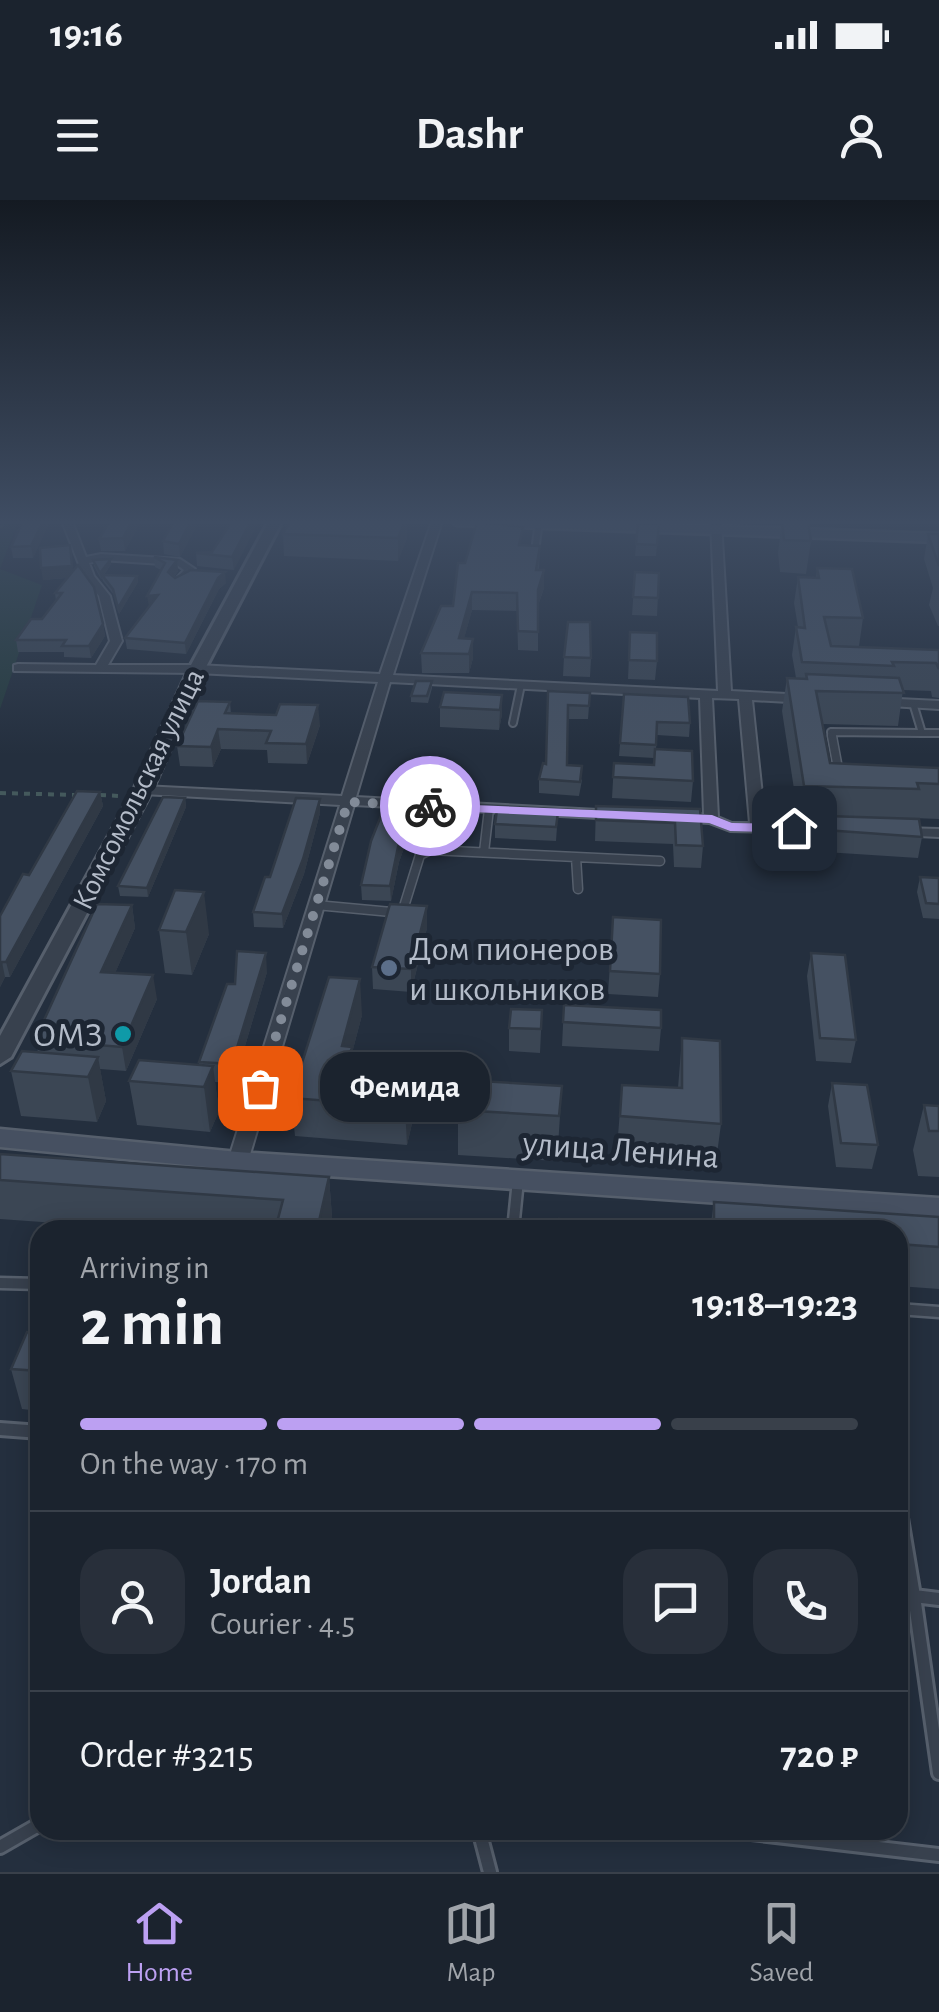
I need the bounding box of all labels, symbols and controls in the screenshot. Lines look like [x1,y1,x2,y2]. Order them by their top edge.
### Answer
text: 19:16 [50,16,123,54]
icon: menu [50,108,105,163]
icon: person [834,108,889,163]
text: Dashr [416,112,523,157]
street label: Комсомольская улица [68,664,210,915]
courier [380,756,480,856]
icon: bike [403,779,458,834]
pin [752,786,837,871]
icon: home [767,801,822,856]
place label: Дом пионеров и школьников [409,932,614,1007]
marker: Дом пионеров и школьников [378,957,400,979]
place label: ОМЗ [33,1018,103,1053]
marker: ОМЗ [112,1023,134,1045]
pin [218,1046,303,1131]
callout: Фемида [320,1053,490,1123]
icon: bag [233,1061,288,1116]
text: Фемида [350,1071,460,1103]
street label: улица Ленина [521,1126,720,1175]
text: Arriving in [80,1252,209,1284]
text: 19:18–19:23 [692,1286,858,1324]
text: 2 min [80,1292,224,1357]
text: On the way · 170 m [80,1448,308,1480]
button: person [80,1549,185,1654]
button: chat [623,1549,728,1654]
button: phone [753,1549,858,1654]
text: Jordan [210,1563,312,1601]
text: Courier · 4.5 [210,1608,355,1640]
text: Order #3215 [80,1737,254,1775]
text: 720 ₽ [780,1737,858,1775]
tab: Home [125,1896,193,1990]
tab: Map [444,1896,499,1990]
tab: Saved [749,1896,814,1990]

